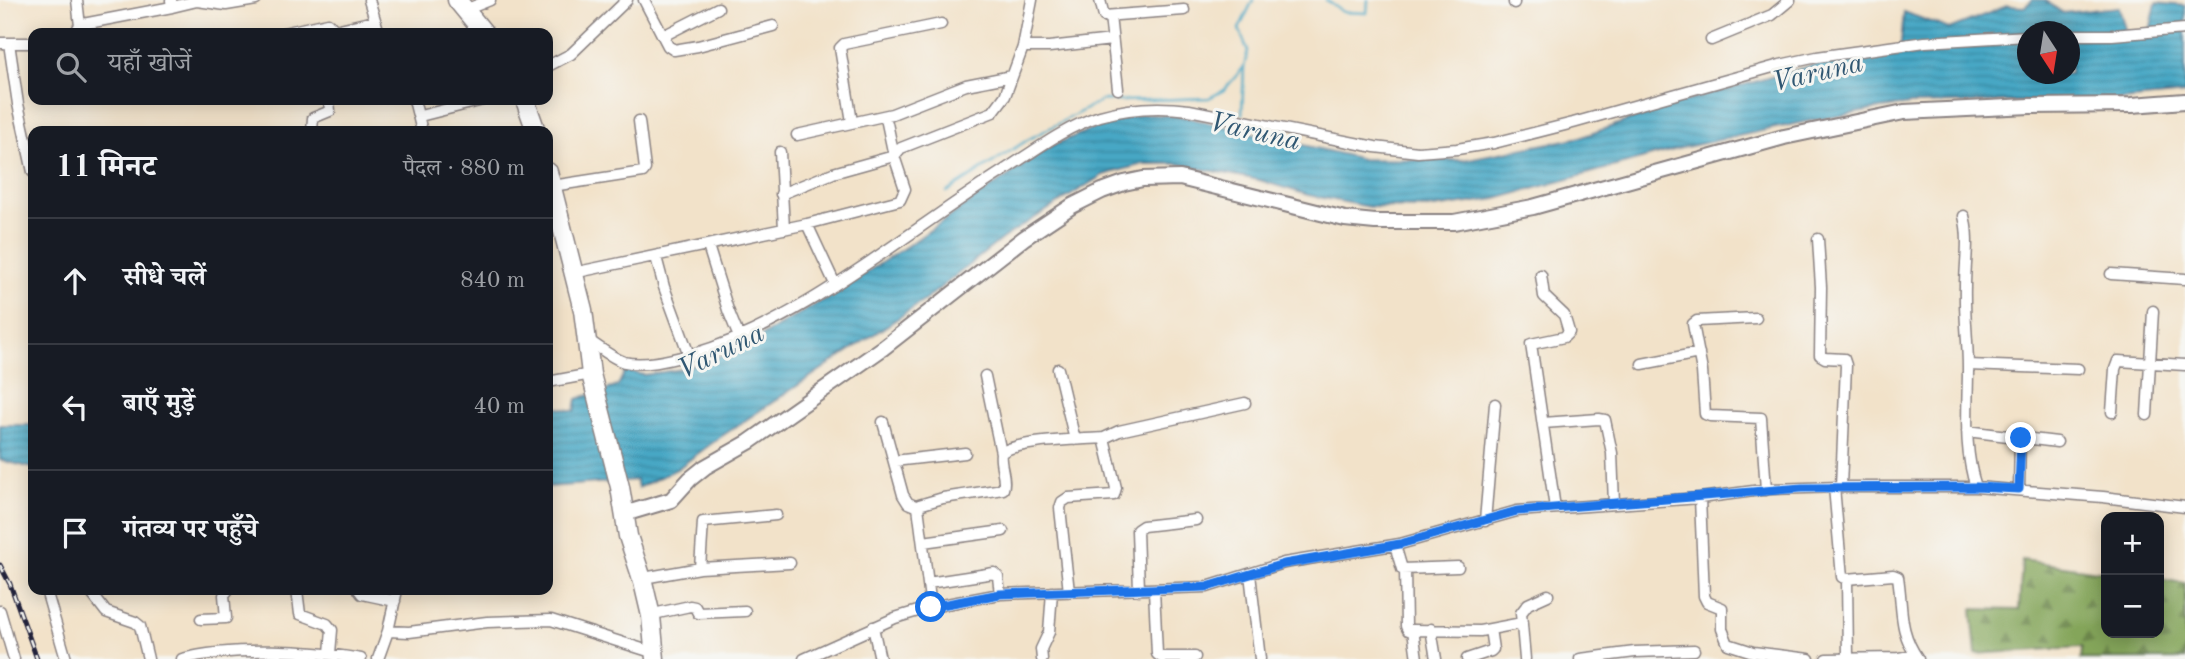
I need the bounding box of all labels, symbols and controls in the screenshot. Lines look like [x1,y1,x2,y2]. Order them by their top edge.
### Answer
north arrow [2017,21,2080,84]
search box [28,28,553,105]
icon: search [52,48,90,86]
water label: Varuna [1769,50,1866,98]
text: यहाँ खोजें [108,51,191,77]
water label: Varuna [1206,109,1303,157]
text: 11 मिनट [56,153,156,183]
text: पैदल · 880 m [403,157,525,180]
icon: ahead [56,262,94,300]
text: सीधे चलें [123,265,206,291]
text: 840 m [460,269,525,292]
water label: Varuna [673,320,769,386]
icon: left [56,388,94,426]
text: बाएँ मुड़ें [123,391,195,417]
text: 40 m [474,395,525,418]
route end [2005,422,2036,453]
map controls [2101,512,2164,638]
button: + [2101,512,2164,575]
icon: arrive [56,514,94,552]
text: गंतव्य पर पहुँचे [123,517,258,543]
button: − [2101,575,2164,638]
route start [915,591,946,622]

